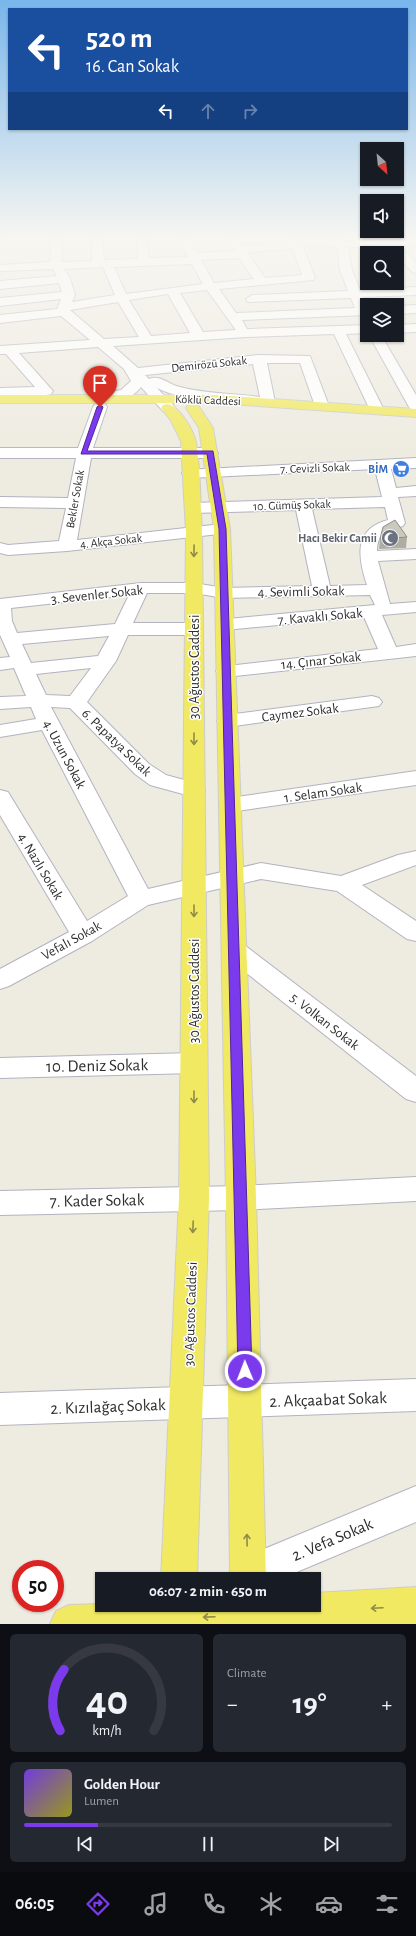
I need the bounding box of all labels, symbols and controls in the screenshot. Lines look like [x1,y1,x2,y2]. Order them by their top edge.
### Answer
icon: left [20,24,72,76]
text: 520 m [86,25,153,53]
text: 16. Can Sokak [86,58,179,76]
icon: left [155,100,177,122]
icon: ahead [197,100,219,122]
icon: right [239,100,261,122]
north arrow [360,142,404,186]
map controls [360,142,404,342]
button: sound [360,194,404,238]
button: search [360,246,404,290]
button: layers [360,298,404,342]
street label: Demirözü Sokak [171,354,248,374]
pin [83,366,117,407]
icon: arrive [89,372,111,394]
street label: Köklü Caddesi [175,393,241,407]
supermarket icon: BİM [391,459,411,479]
street label: 7. Cevizli Sokak [280,461,351,475]
place label: BİM [368,462,388,475]
street label: Bekler Sokak [64,468,86,529]
street label: 10. Gümüş Sokak [253,498,332,512]
mosque icon: Hacı Bekir Camii [380,528,400,548]
street label: 4. Akça Sokak [79,532,143,550]
place label: Hacı Bekir Camii [298,532,377,544]
one-way arrow [190,544,198,557]
street label: 3. Sevenler Sokak [50,583,144,607]
street label: 4. Sevimli Sokak [257,584,345,600]
street label: 7. Kavaklı Sokak [277,606,364,628]
street label: 30 Ağustos Caddesi [188,615,202,719]
street label: 14. Çınar Sokak [280,650,362,672]
street label: Caymez Sokak [261,701,340,725]
street label: 6. Papatya Sokak [79,706,154,780]
street label: 4. Uzun Sokak [40,718,88,792]
one-way arrow [190,732,198,745]
street label: 1. Selam Sokak [283,781,364,805]
street label: 4. Nazlı Sokak [15,831,66,903]
one-way arrow [190,904,198,917]
street label: Vefalı Sokak [39,919,104,963]
street label: 30 Ağustos Caddesi [188,939,202,1043]
street label: 5. Volkan Sokak [287,991,362,1053]
street label: 10. Deniz Sokak [46,1056,148,1075]
one-way arrow [190,1090,198,1103]
street label: 7. Kader Sokak [49,1191,145,1210]
one-way arrow [189,1220,197,1233]
street label: 30 Ağustos Caddesi [182,1262,200,1367]
position arrow [224,1350,266,1392]
street label: 2. Akçaabat Sokak [269,1389,387,1410]
street label: 2. Kızılağaç Sokak [50,1396,166,1417]
street label: 2. Vefa Sokak [289,1515,375,1564]
one-way arrow [243,1534,251,1547]
speed limit sign: 50 [12,1560,64,1612]
text: 06:07 · 2 min · 650 m [149,1584,267,1599]
one-way arrow [371,1605,384,1612]
one-way arrow [203,1613,216,1620]
text: Climate [227,1667,266,1680]
text: 40 [85,1681,128,1722]
text: 19° [292,1689,327,1719]
text: − [227,1693,238,1715]
text: + [381,1693,392,1715]
text: km/h [92,1724,121,1738]
text: Golden Hour [84,1777,160,1792]
text: Lumen [84,1795,119,1808]
icon: previous [74,1833,96,1855]
icon: pause [197,1833,219,1855]
icon: next [320,1833,342,1855]
icon: directions [84,1890,112,1918]
icon: music [142,1890,170,1918]
icon: phone [200,1890,228,1918]
icon: climate [257,1890,285,1918]
icon: car [315,1890,343,1918]
icon: filters [373,1890,401,1918]
text: 06:05 [15,1895,54,1913]

